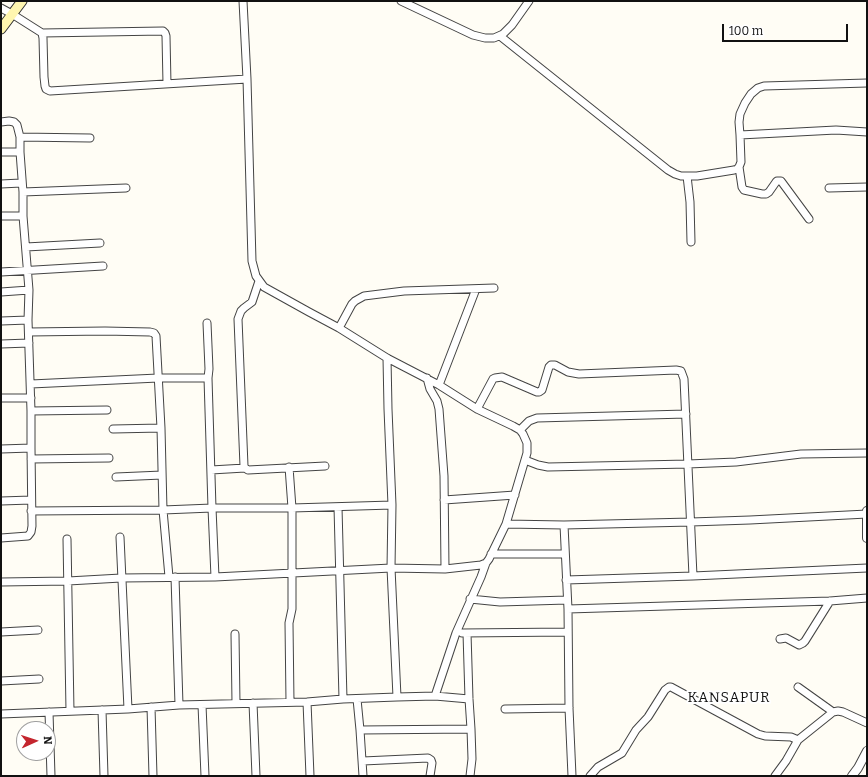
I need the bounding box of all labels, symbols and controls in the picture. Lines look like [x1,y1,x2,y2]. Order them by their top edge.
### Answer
scale bar [724,16,850,42]
text: 100 m [729,24,763,38]
district label: KANSAPUR [687,690,771,706]
north arrow [16,721,56,761]
text: N [41,736,54,745]

